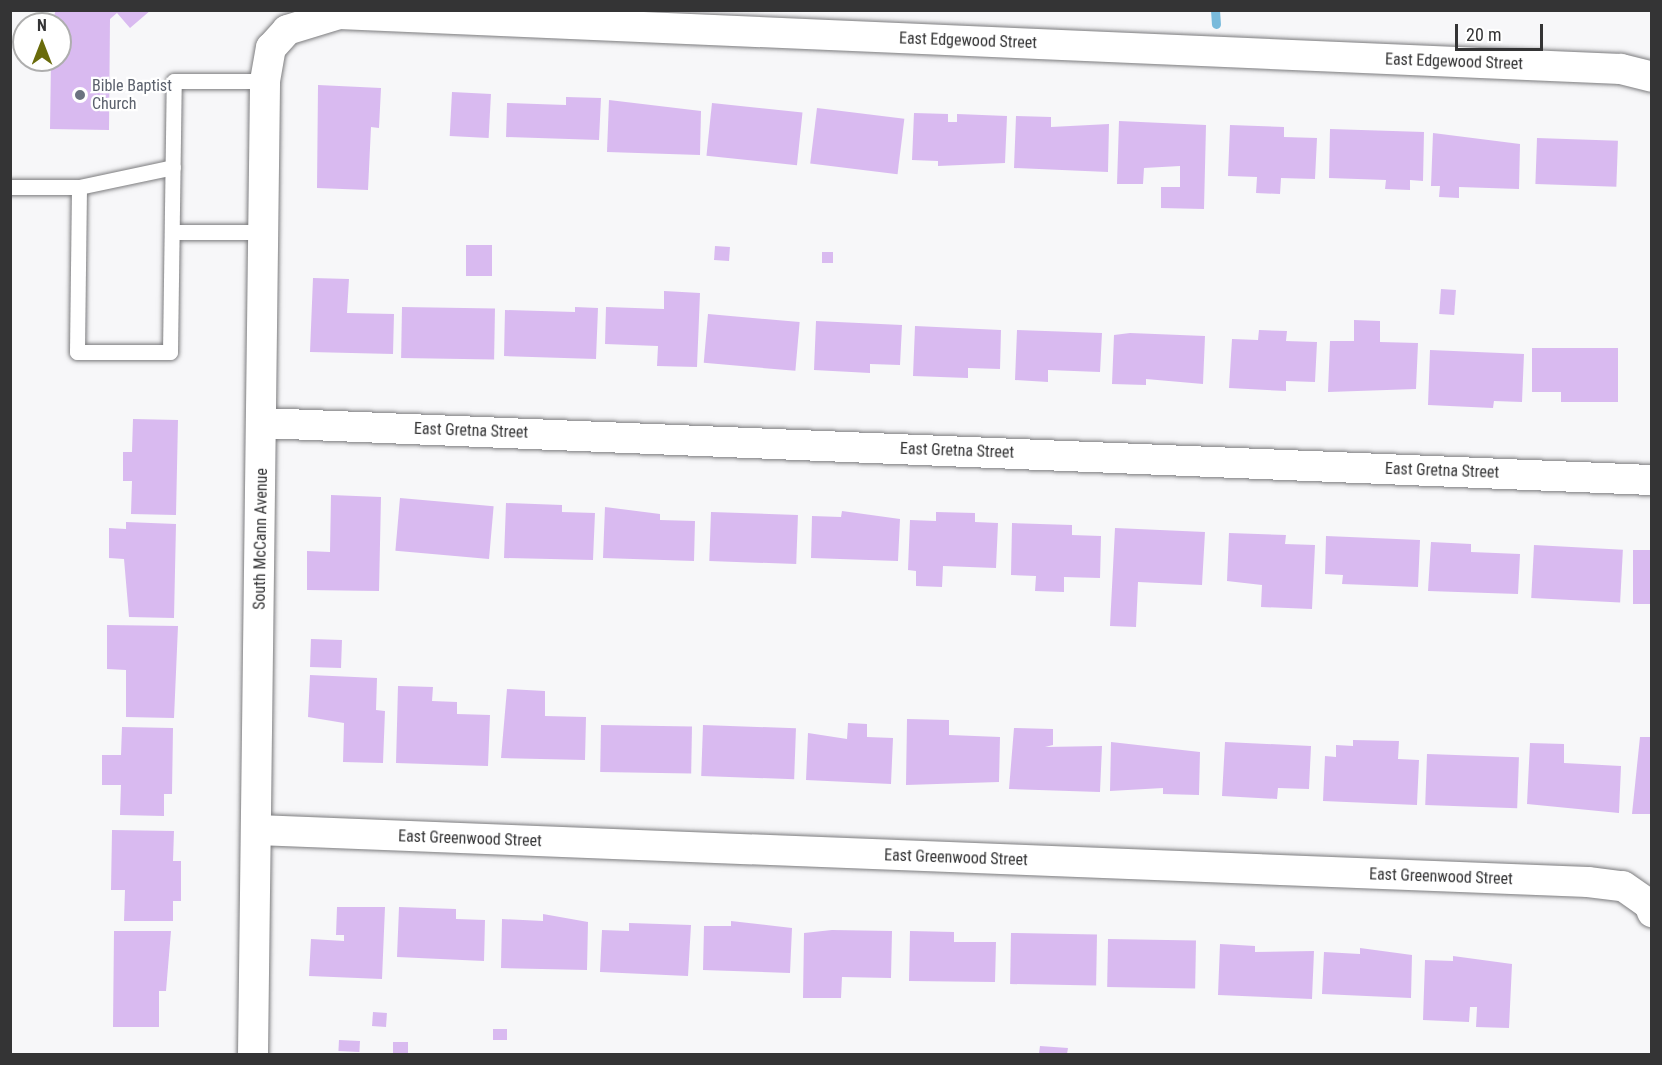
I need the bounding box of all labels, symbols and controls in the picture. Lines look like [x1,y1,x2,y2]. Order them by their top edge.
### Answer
north arrow [12,12,72,72]
scale bar [1458,12,1546,50]
text: N [37,16,47,35]
text: 20 m [1466,24,1501,45]
street label: East Edgewood Street [899,29,1037,53]
street label: East Edgewood Street [1385,50,1523,74]
place label: Bible Baptist Church [92,76,172,114]
marker: Bible Baptist Church [73,88,87,102]
street label: East Gretna Street [414,419,528,443]
street label: East Gretna Street [900,439,1014,463]
street label: East Gretna Street [1385,459,1499,483]
street label: South McCann Avenue [250,468,272,610]
street label: East Greenwood Street [398,827,542,851]
street label: East Greenwood Street [884,846,1028,870]
street label: East Greenwood Street [1369,865,1513,889]

